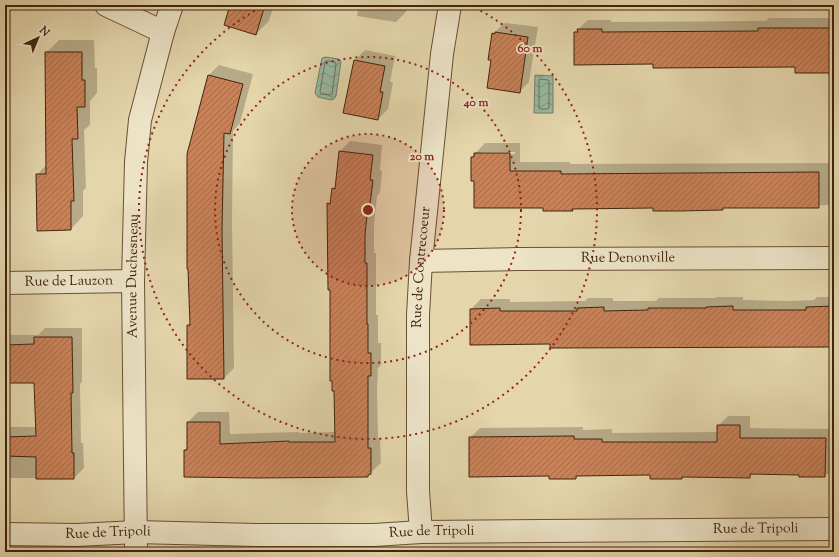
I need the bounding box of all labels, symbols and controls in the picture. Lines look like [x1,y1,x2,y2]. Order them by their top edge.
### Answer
north arrow [18,18,58,58]
text: N [35,22,53,40]
text: 60 m [518,40,542,58]
text: 40 m [463,94,488,112]
text: 20 m [410,148,434,166]
centre of rings [361,203,375,217]
street label: Rue de Contrecoeur [408,205,437,328]
street label: Avenue Duchesneau [123,214,145,338]
street label: Rue Denonville [581,249,675,269]
street label: Rue de Lauzon [25,271,113,293]
street label: Rue de Tripoli [713,519,799,540]
street label: Rue de Tripoli [65,522,151,545]
street label: Rue de Tripoli [388,522,475,544]

